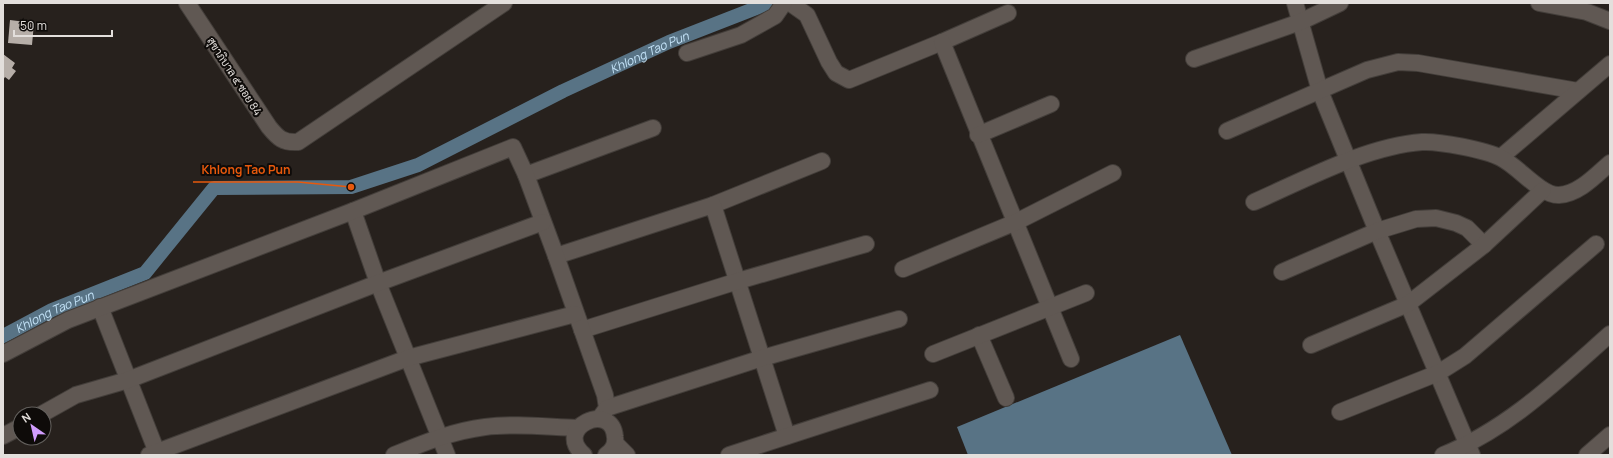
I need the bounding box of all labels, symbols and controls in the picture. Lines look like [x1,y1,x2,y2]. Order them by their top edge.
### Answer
scale bar [14,12,112,38]
text: 50 m [20,17,47,34]
water label: Khlong Tao Pun [607,26,692,77]
street label: สุขาภิบาล ๕ ซอย 84 [202,34,266,119]
callout: Khlong Tao Pun [193,158,298,182]
text: Khlong Tao Pun [201,161,291,178]
water label: Khlong Tao Pun [12,286,97,337]
north arrow [12,406,52,446]
text: N [19,409,34,426]

